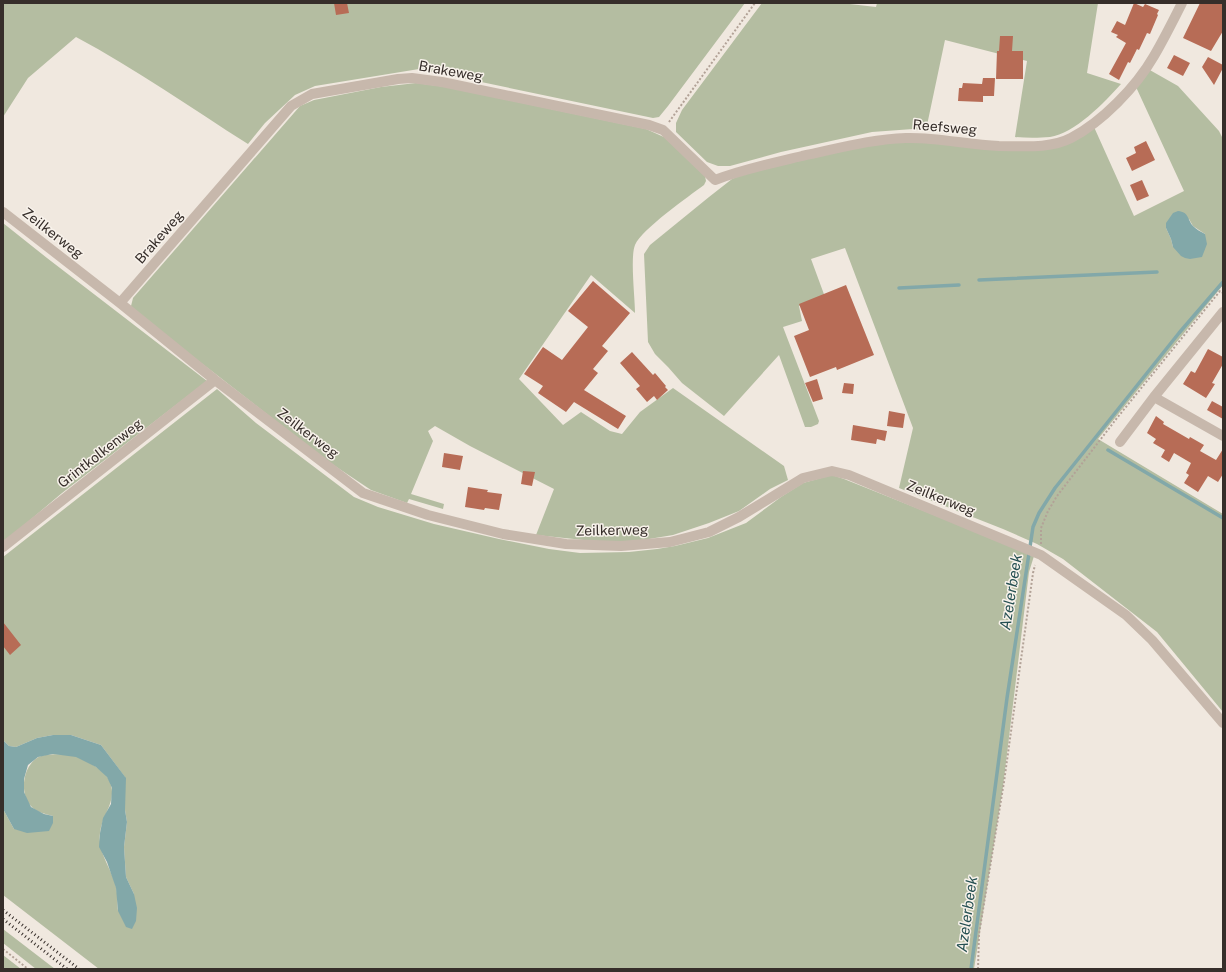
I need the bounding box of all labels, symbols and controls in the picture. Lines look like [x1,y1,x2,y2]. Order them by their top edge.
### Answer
street label: Brakeweg [418,57,485,85]
street label: Reefsweg [912,116,978,138]
street label: Zeilkerweg [19,204,87,262]
street label: Brakeweg [132,207,187,267]
street label: Zeilkerweg [274,405,342,461]
street label: Grintkolkenweg [55,415,146,491]
street label: Zeilkerweg [904,477,978,519]
street label: Zeilkerweg [575,521,649,539]
water label: Azelerbeek [996,552,1025,631]
water label: Azelerbeek [953,874,980,953]

